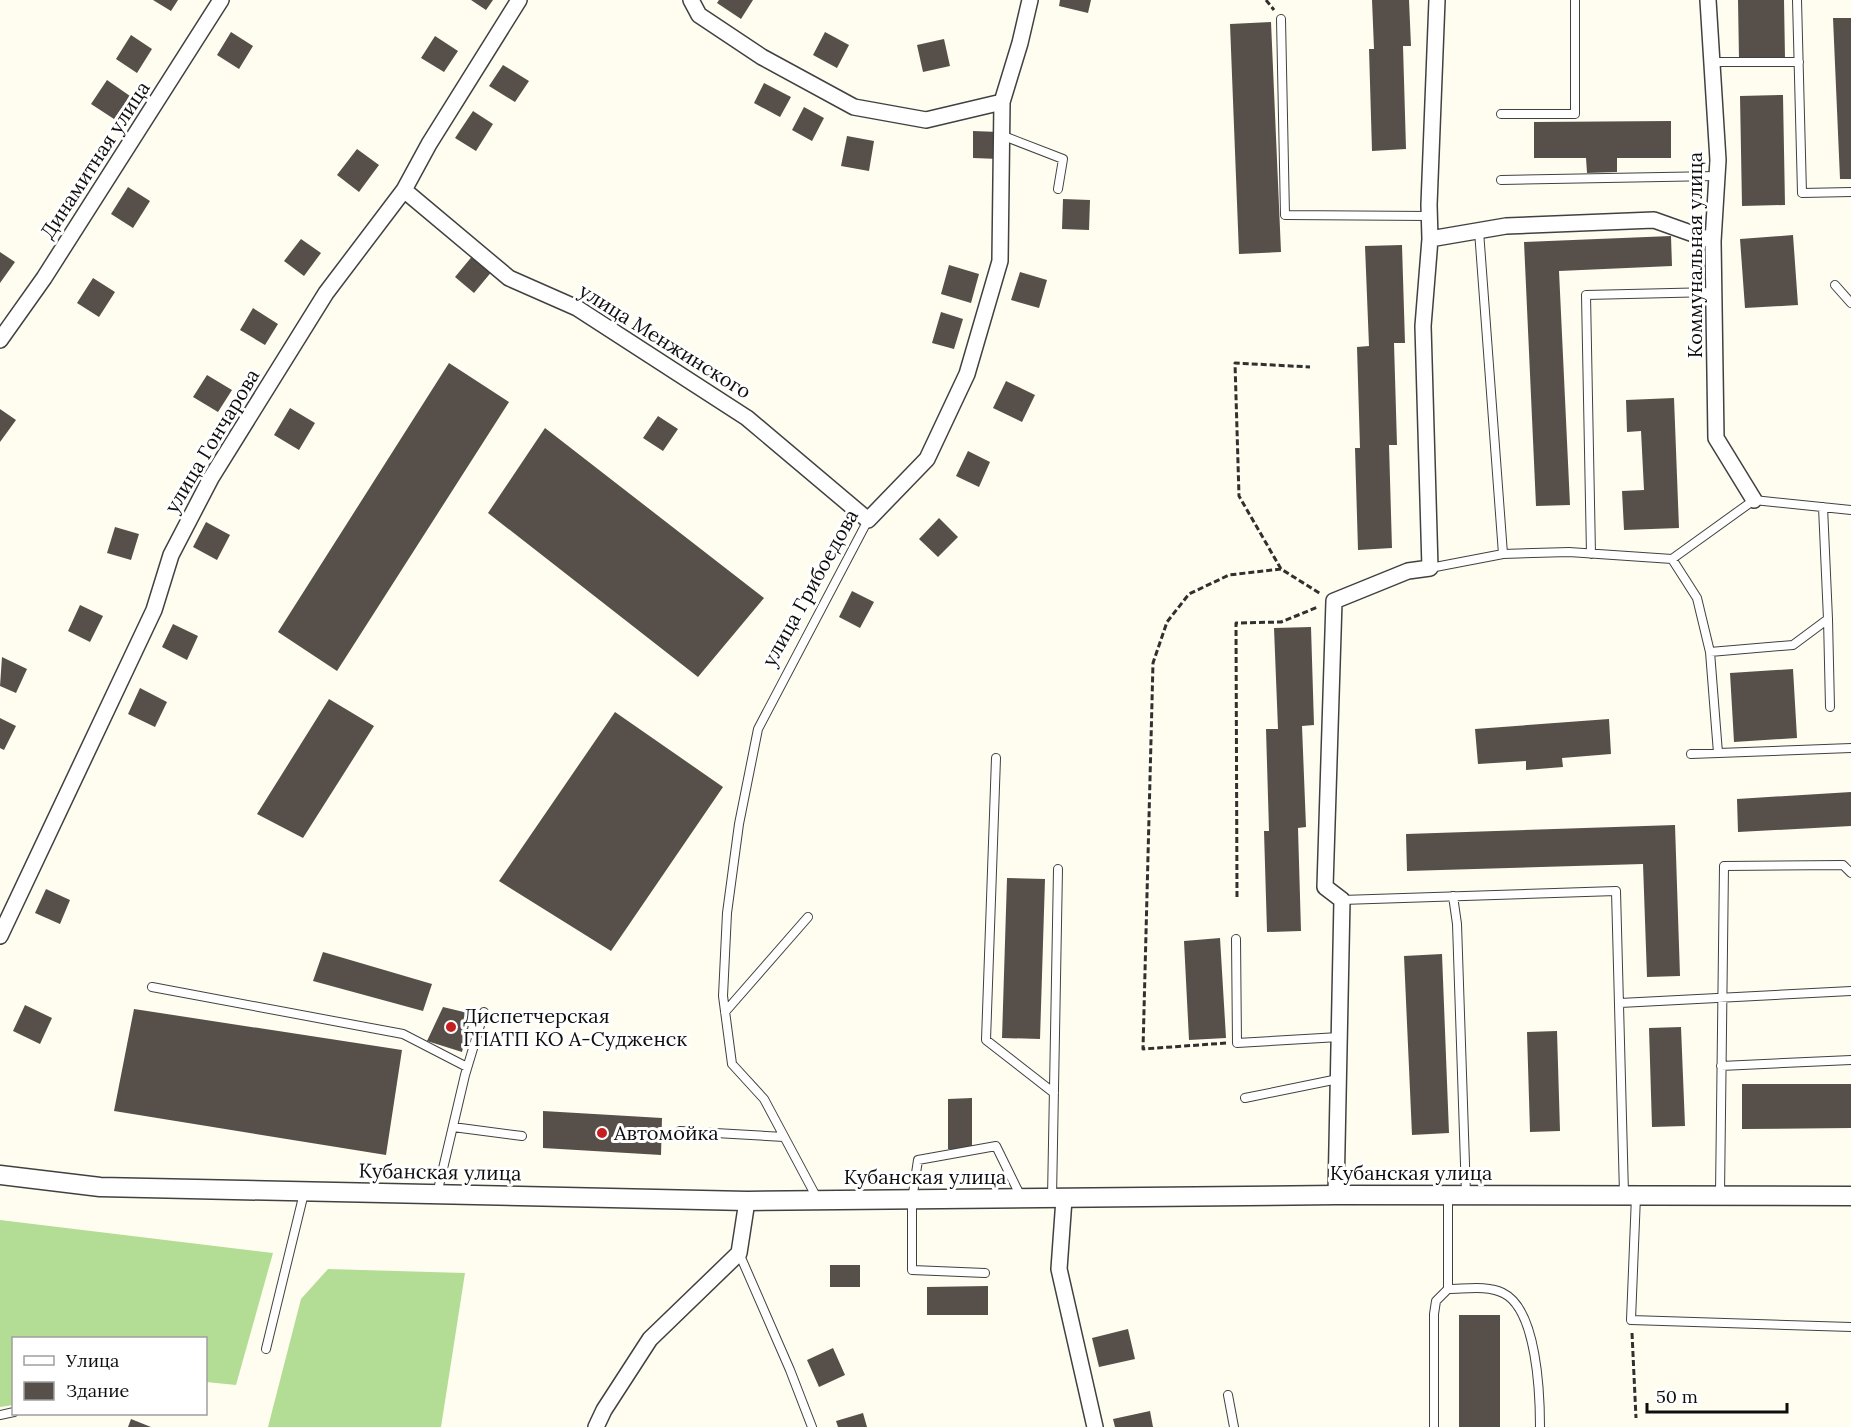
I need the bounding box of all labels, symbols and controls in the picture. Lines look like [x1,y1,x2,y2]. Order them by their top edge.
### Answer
street label: Динамитная улица [34,76,155,243]
street label: Коммунальная улица [1682,152,1707,358]
street label: улица Менжинского [575,277,756,404]
street label: улица Гончарова [159,364,264,517]
street label: улица Грибоедова [756,505,863,671]
place label: Диспетчерская ГПАТП КО А-Судженск [463,1003,687,1051]
marker: Диспетчерская ГПАТП КО А-Судженск [444,1020,458,1034]
place label: Автомойка [613,1120,719,1145]
marker: Автомойка [595,1126,609,1140]
street label: Кубанская улица [358,1158,522,1185]
street label: Кубанская улица [1330,1160,1492,1185]
street label: Кубанская улица [844,1164,1006,1189]
legend [12,1337,207,1415]
text: Улица [65,1349,119,1372]
scale bar [1647,1376,1786,1414]
text: Здание [66,1379,129,1402]
text: 50 m [1656,1385,1698,1408]

